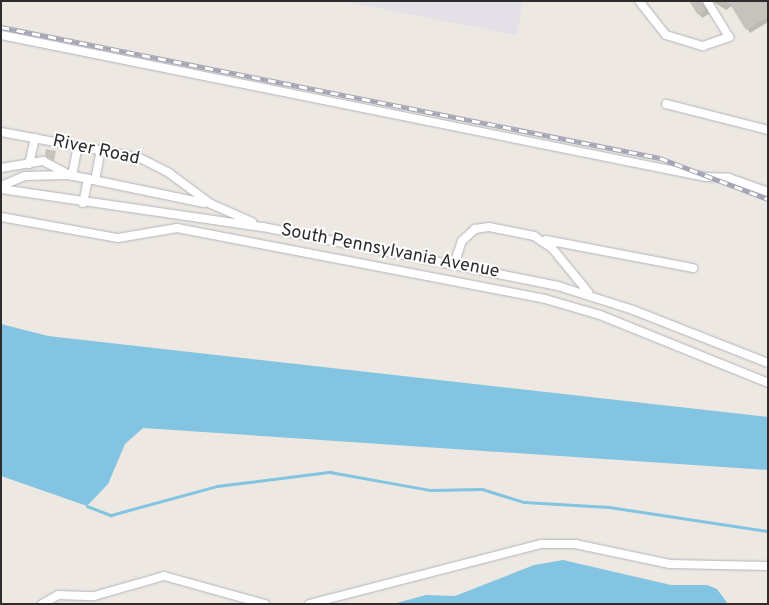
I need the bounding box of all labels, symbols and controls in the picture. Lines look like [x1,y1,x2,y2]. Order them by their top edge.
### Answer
street label: River Road [51,131,141,171]
street label: South Pennsylvania Avenue [279,220,501,284]

